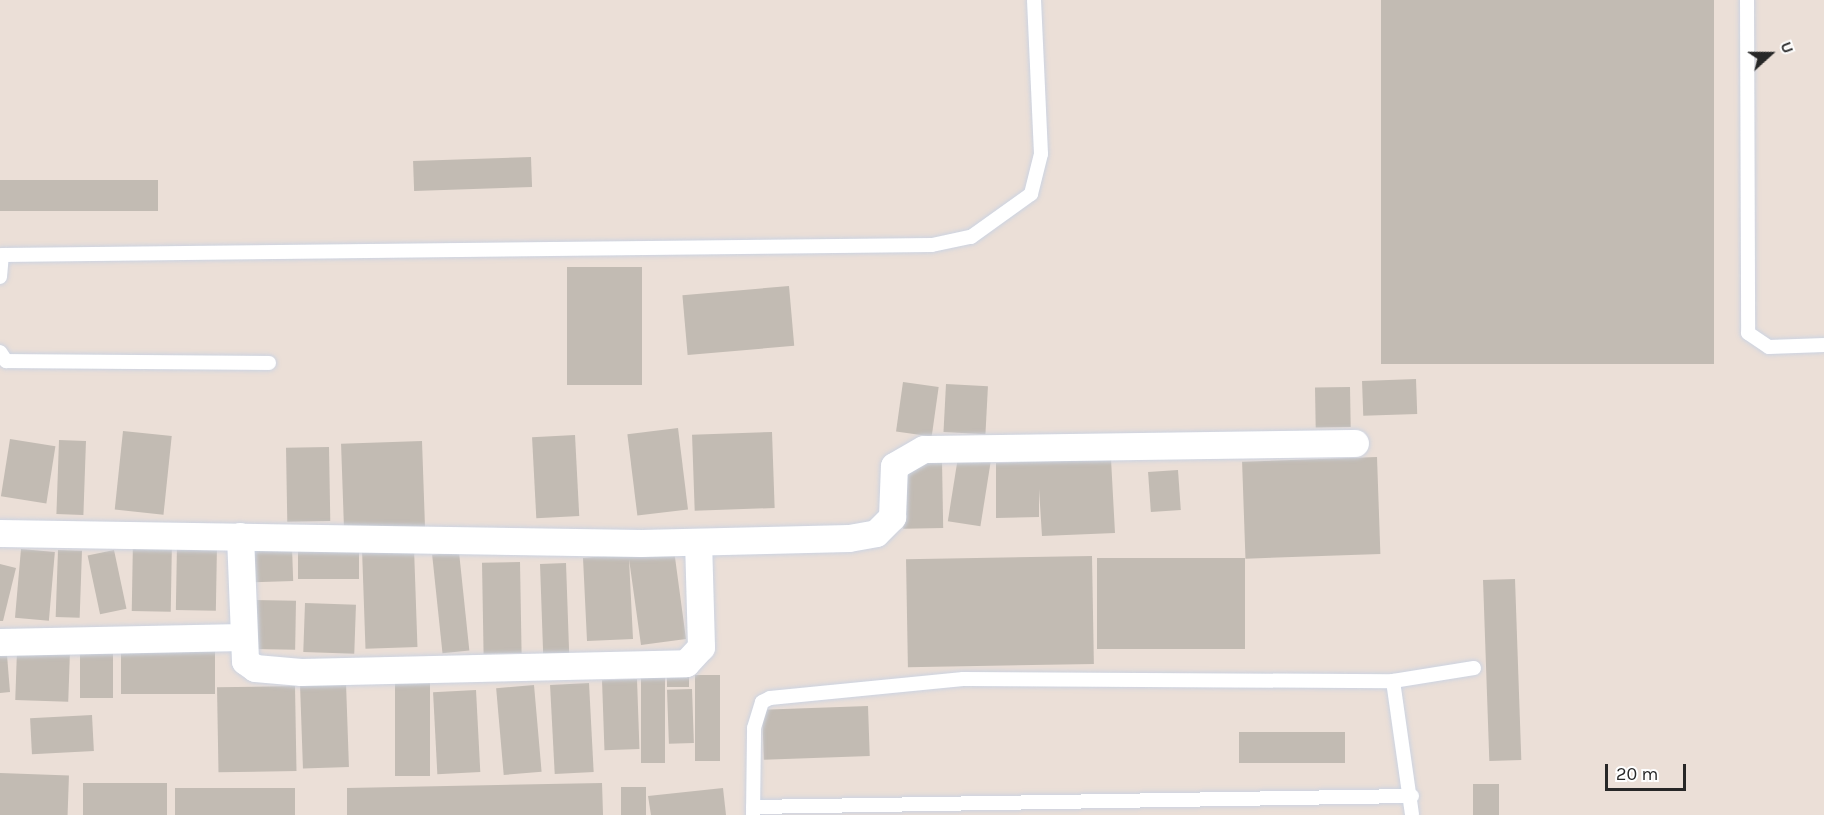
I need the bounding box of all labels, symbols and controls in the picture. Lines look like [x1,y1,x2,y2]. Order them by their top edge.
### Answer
north arrow [1740,24,1800,84]
text: U [1776,39,1798,56]
scale bar [1608,752,1689,790]
text: 20 m [1616,763,1658,785]

